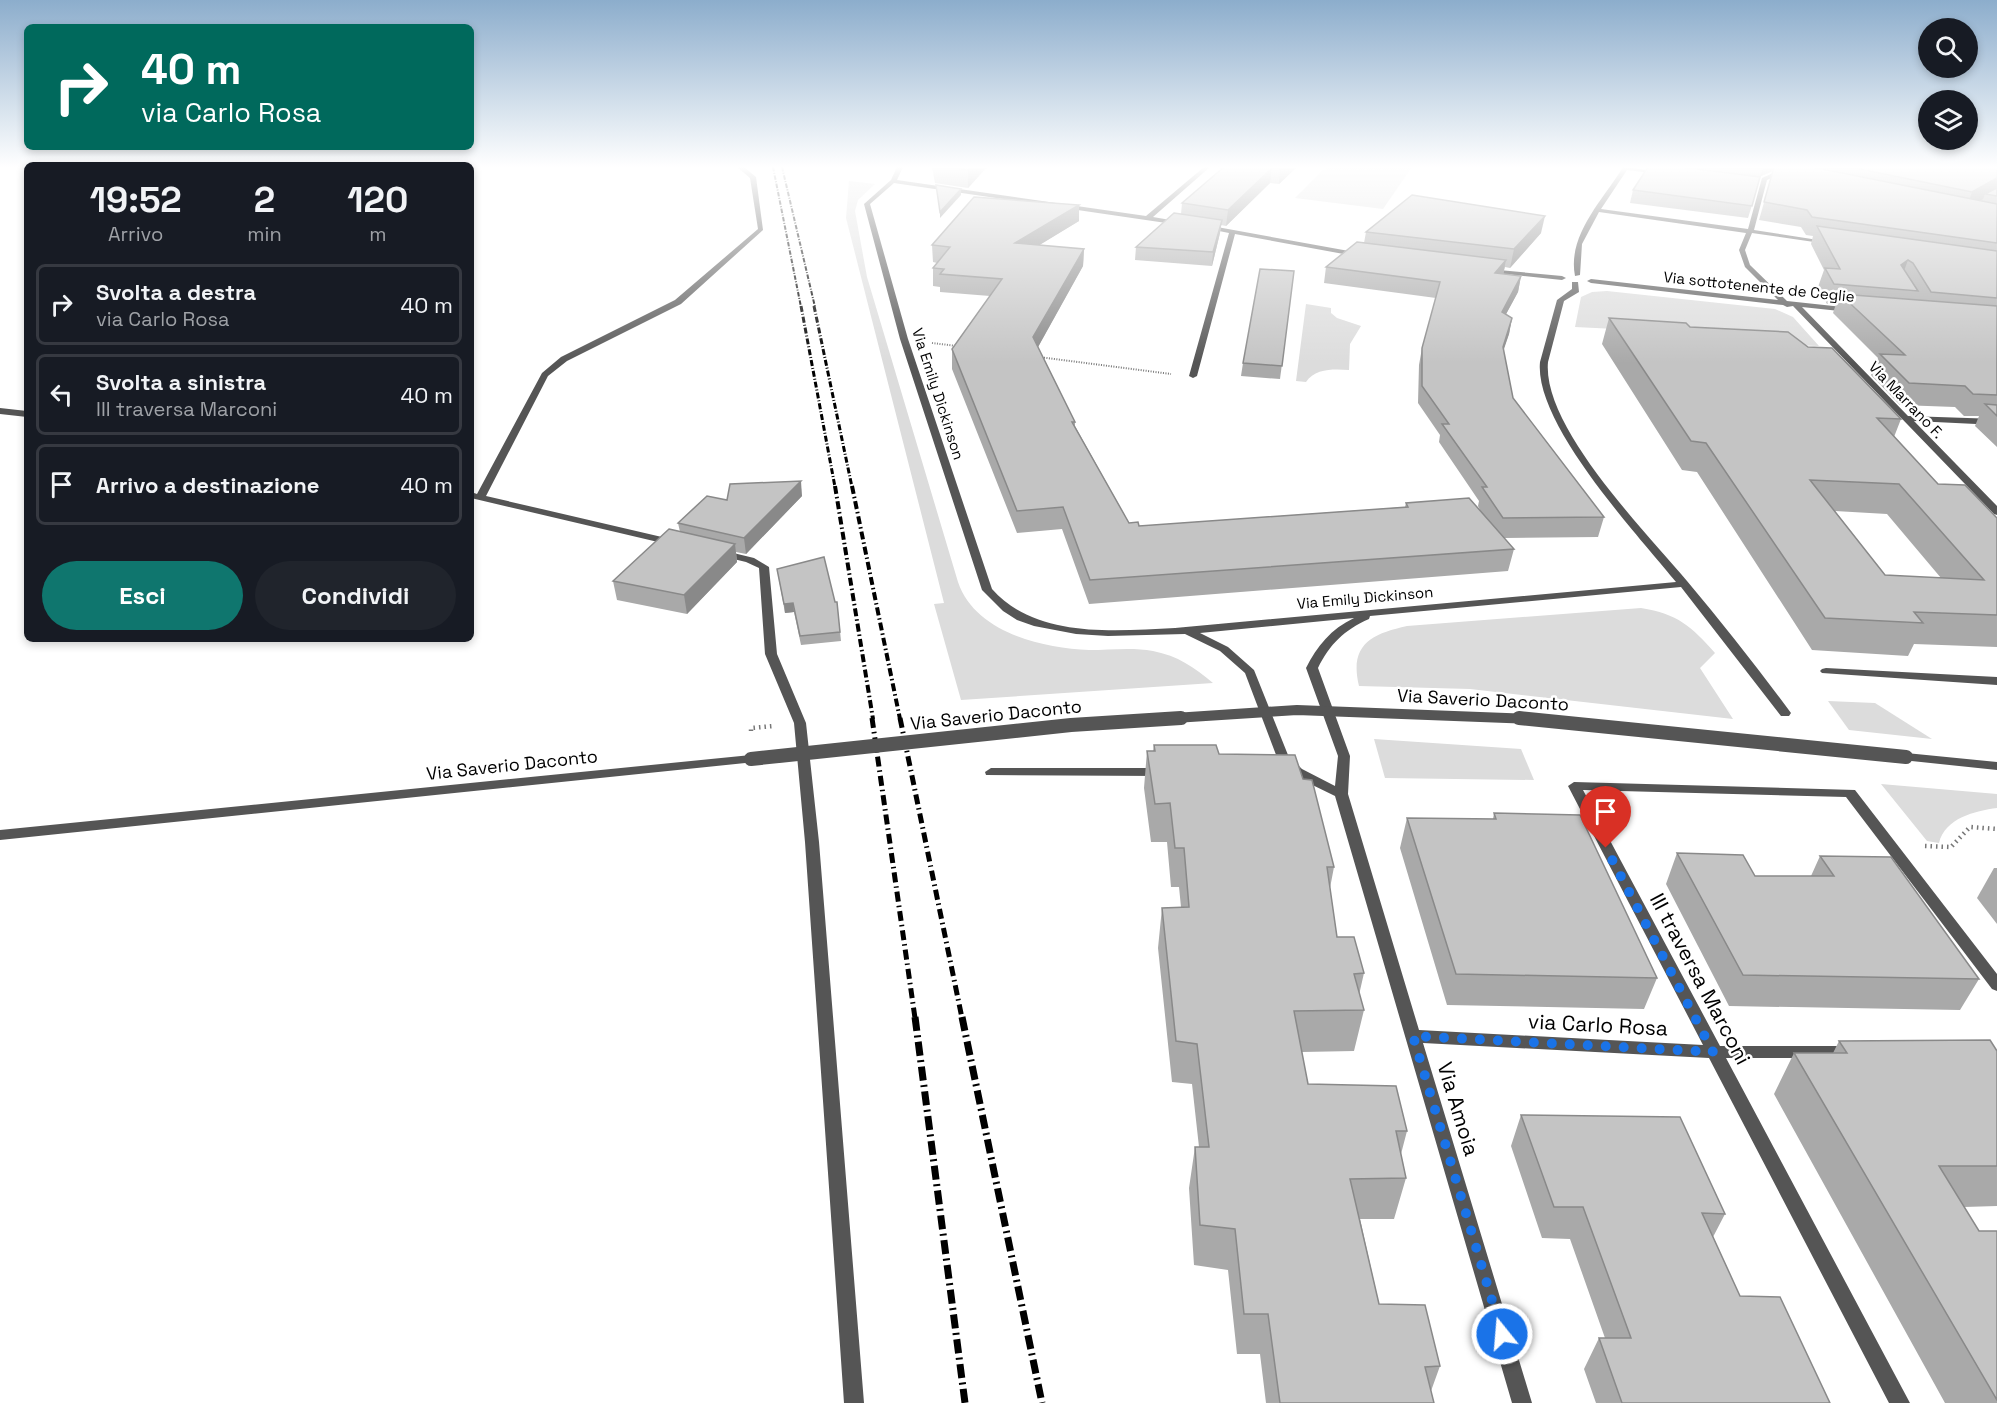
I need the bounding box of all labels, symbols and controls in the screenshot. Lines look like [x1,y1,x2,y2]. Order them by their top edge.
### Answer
map controls [1918,18,1978,150]
button: search [1918,18,1978,78]
text: 40 m [141,43,241,96]
icon: right [42,48,120,126]
button: layers [1918,90,1978,150]
text: via Carlo Rosa [141,95,321,130]
text: 19:52 [90,177,182,223]
text: 2 [254,177,275,223]
text: 120 [347,177,408,223]
text: Arrivo [108,221,163,247]
text: min [247,221,282,247]
text: m [369,221,386,247]
street label: Via sottotenente de Ceglie [1663,267,1856,306]
text: Svolta a destra [96,278,256,306]
icon: right [45,288,78,321]
text: 40 m [401,291,453,319]
text: via Carlo Rosa [96,306,230,332]
street label: Via Emily Dickinson [908,326,969,462]
street label: Via Marrano F. [1865,357,1948,442]
text: Svolta a sinistra [96,368,266,396]
icon: left [45,378,78,411]
text: 40 m [401,381,453,409]
text: III traversa Marconi [96,396,277,422]
icon: arrive [45,468,78,501]
text: Arrivo a destinazione [96,471,319,499]
text: 40 m [401,471,453,499]
button: Esci [42,561,243,630]
button: Condividi [255,561,456,630]
street label: Via Emily Dickinson [1296,582,1434,613]
street label: Via Saverio Daconto [1396,684,1570,715]
street label: Via Saverio Daconto [909,694,1083,735]
street label: Via Saverio Daconto [425,744,599,785]
pin [1580,786,1631,848]
icon: arrive [1589,795,1622,828]
street label: III traversa Marconi [1644,888,1757,1069]
street label: via Carlo Rosa [1527,1007,1669,1042]
street label: Via Amoia [1431,1059,1486,1159]
position arrow [1470,1302,1534,1366]

